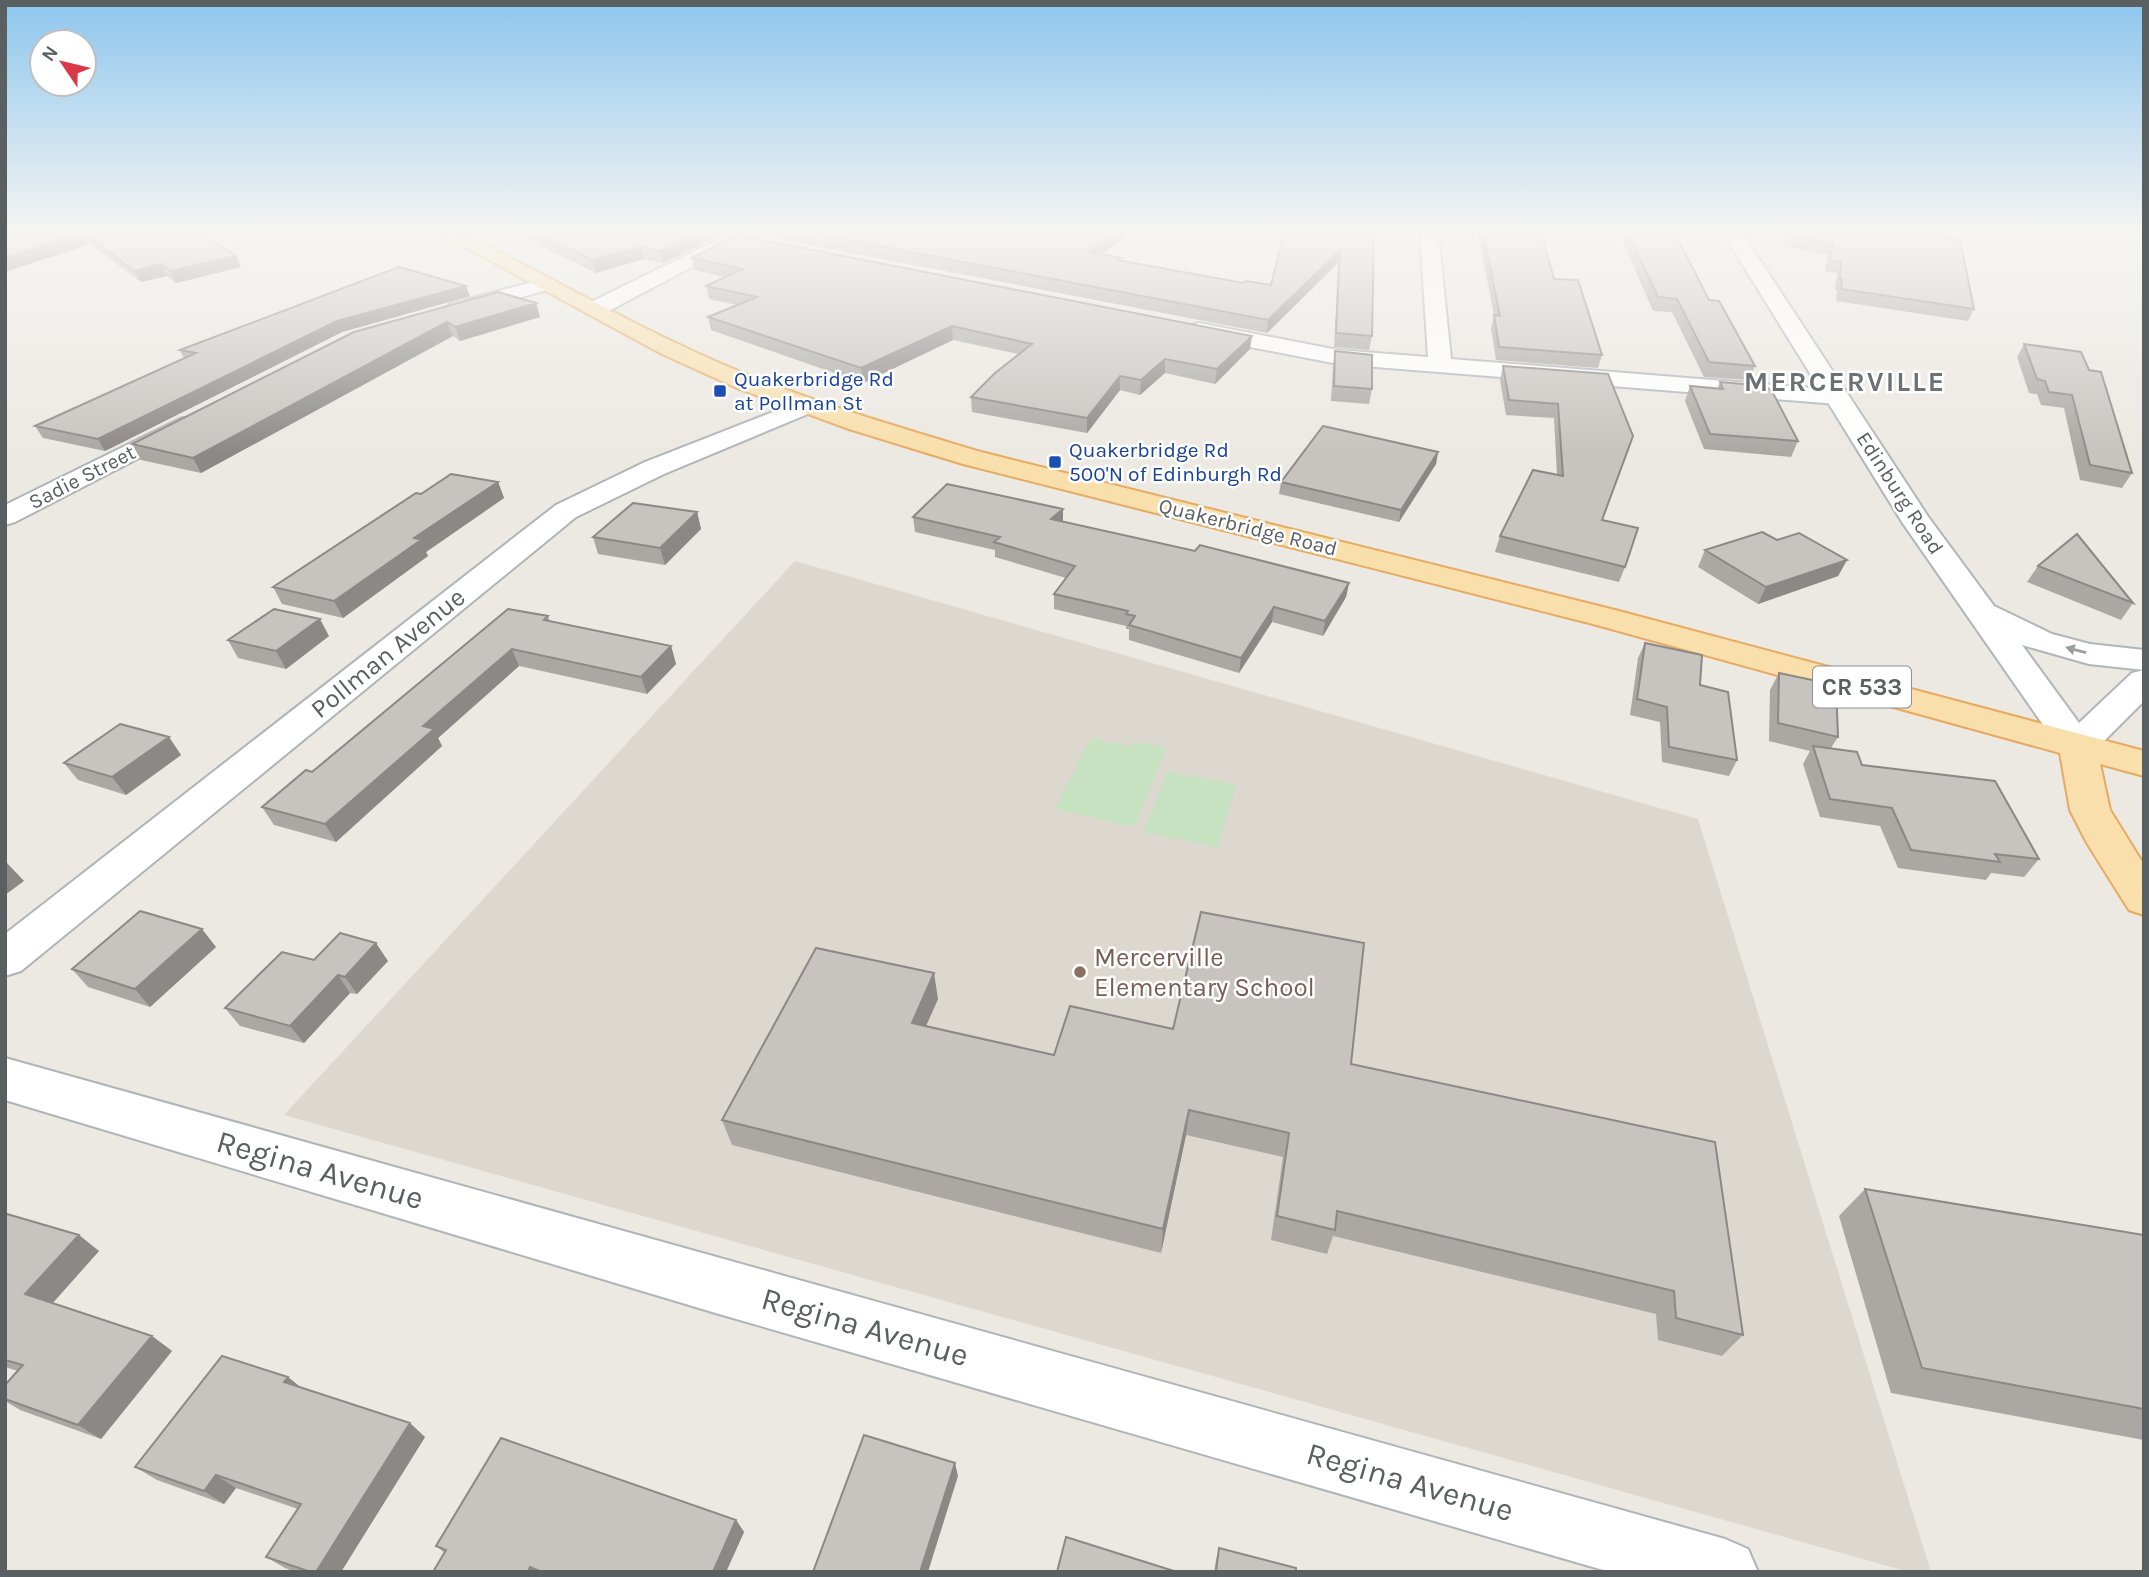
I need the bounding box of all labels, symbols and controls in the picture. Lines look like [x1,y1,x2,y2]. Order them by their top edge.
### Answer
north arrow [28,28,98,98]
text: N [37,42,63,66]
district label: MERCERVILLE [1744,365,1946,398]
place label: Quakerbridge Rd at Pollman St [734,367,894,415]
marker: Quakerbridge Rd at Pollman St [712,383,728,399]
street label: Edinburg Road [1852,427,1948,559]
place label: Quakerbridge Rd 500'N of Edinburgh Rd [1069,438,1282,486]
street label: Sadie Street [25,440,139,514]
marker: Quakerbridge Rd 500'N of Edinburgh Rd [1047,454,1063,470]
street label: Quakerbridge Road [1156,493,1340,561]
street label: Pollman Avenue [305,581,471,725]
one-way arrow [2065,644,2087,655]
road number: CR 533 [1813,666,1911,708]
place label: Mercerville Elementary School [1094,942,1315,1003]
marker: Mercerville Elementary School [1072,964,1088,980]
street label: Regina Avenue [212,1123,428,1217]
street label: Regina Avenue [757,1280,973,1374]
street label: Regina Avenue [1302,1435,1518,1529]

